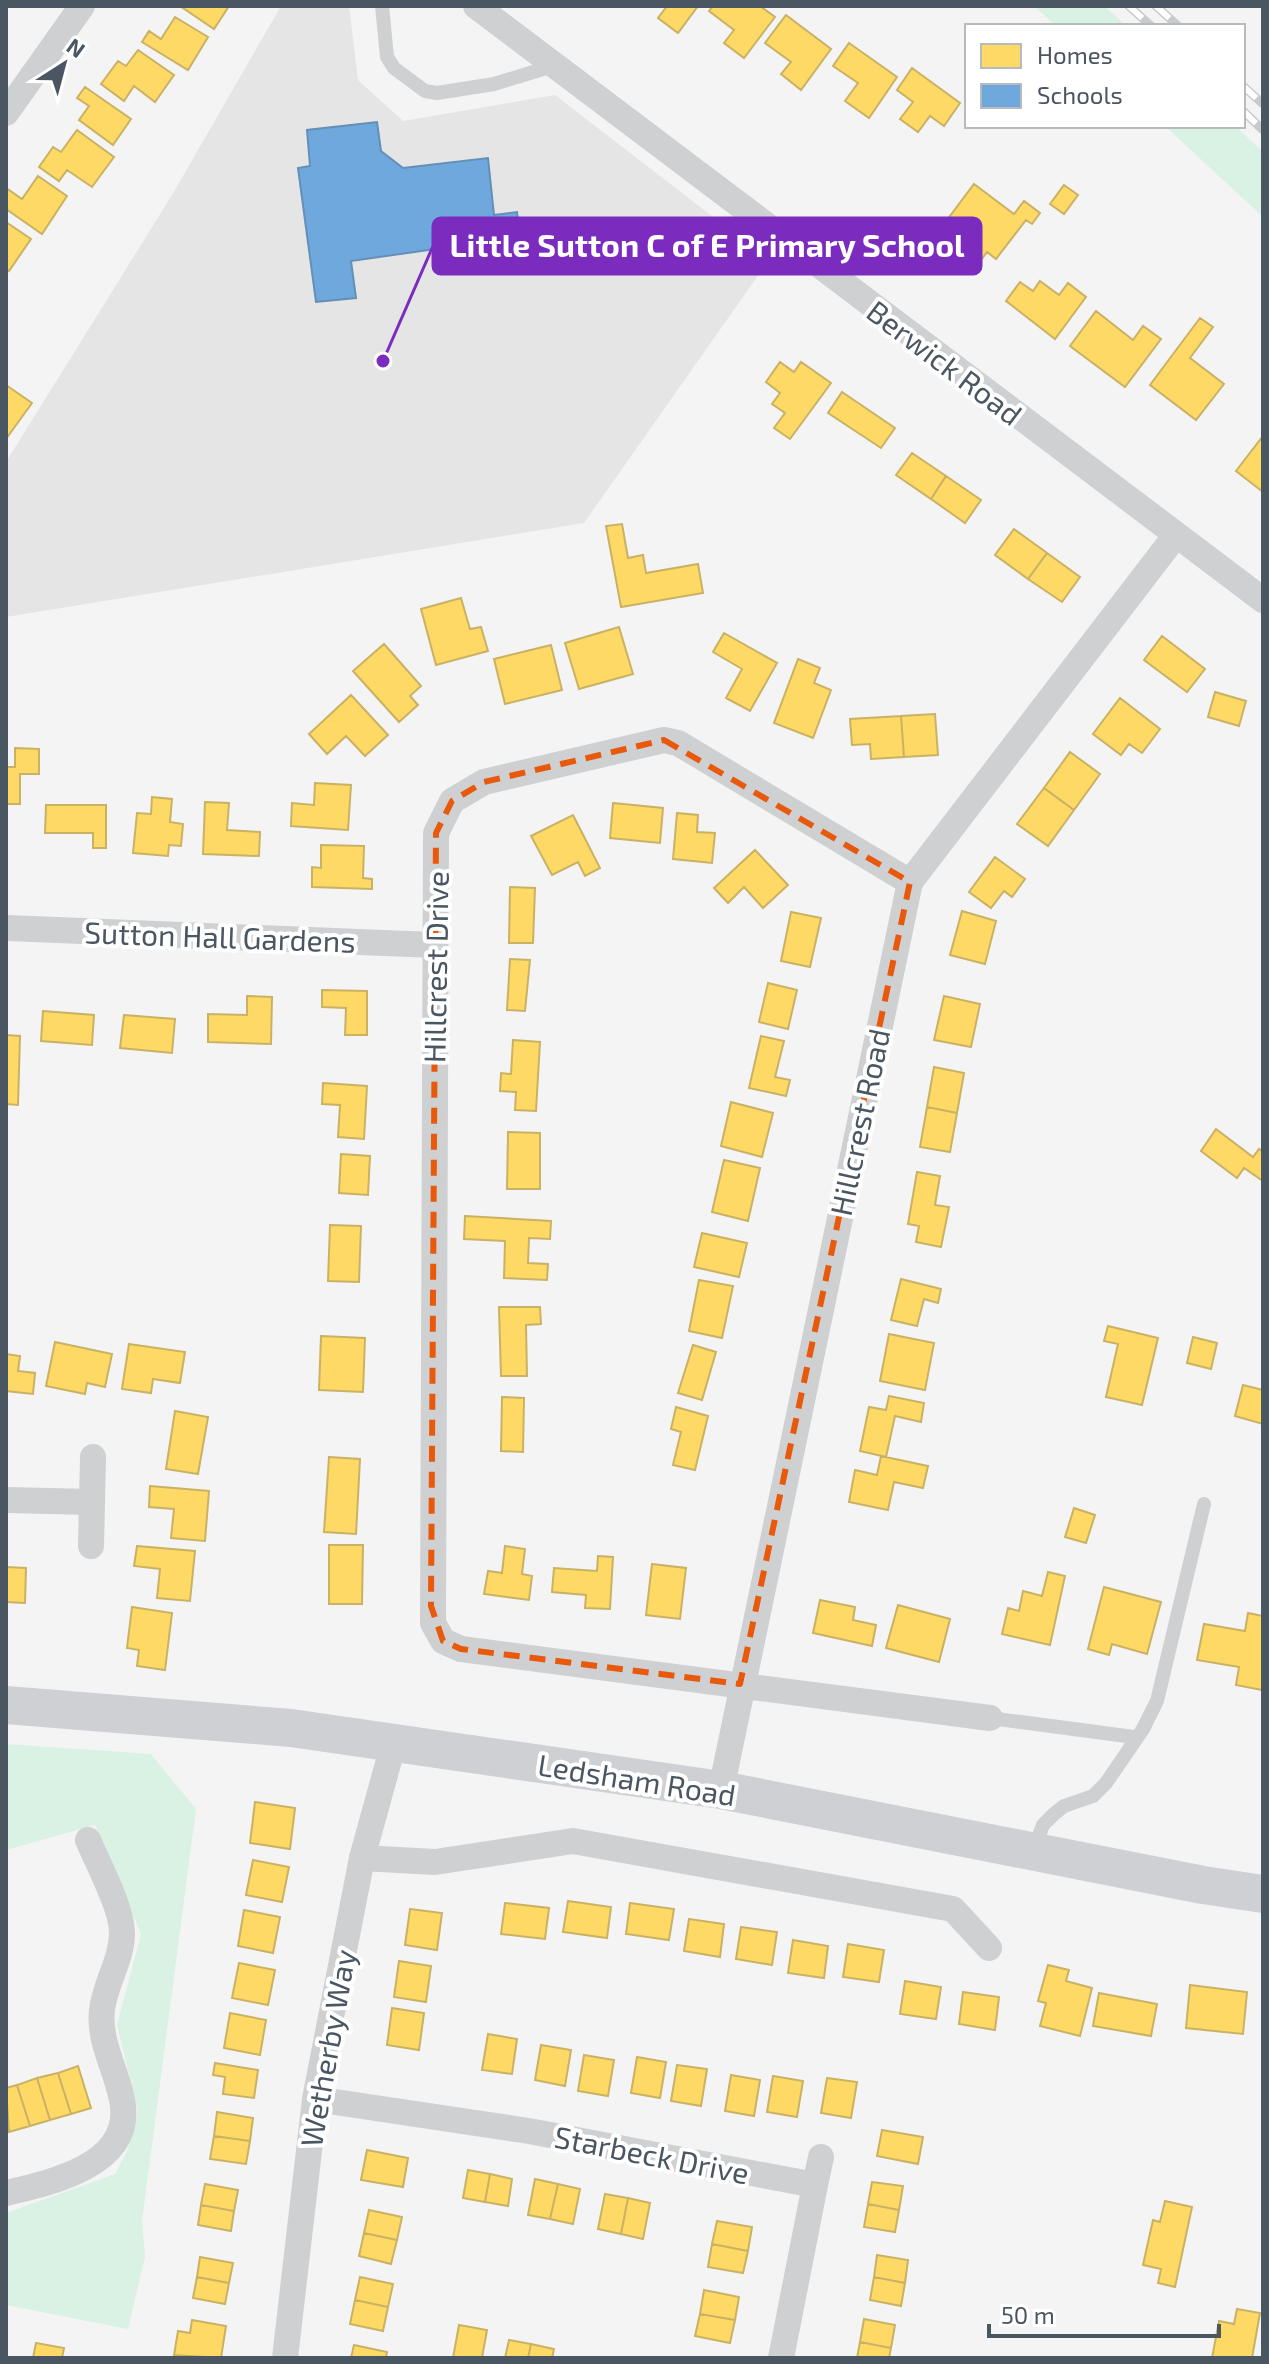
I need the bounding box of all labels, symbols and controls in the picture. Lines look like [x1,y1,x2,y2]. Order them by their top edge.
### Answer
north arrow [24,24,104,104]
legend [965,24,1245,128]
text: N [62,32,90,62]
text: Homes [1037,40,1113,69]
text: Schools [1037,80,1123,109]
callout: Little Sutton C of E Primary School [433,218,981,274]
text: Little Sutton C of E Primary School [449,225,965,264]
street label: Berwick Road [861,292,1029,432]
street label: Hillcrest Drive [415,871,455,1063]
street label: Sutton Hall Gardens [84,913,356,959]
street label: Hillcrest Road [822,1025,896,1219]
street label: Ledsham Road [535,1746,739,1812]
street label: Wetherby Way [292,1946,362,2150]
street label: Starbeck Drive [552,2118,752,2190]
scale bar [989,2288,1219,2338]
text: 50 m [1001,2300,1055,2329]

